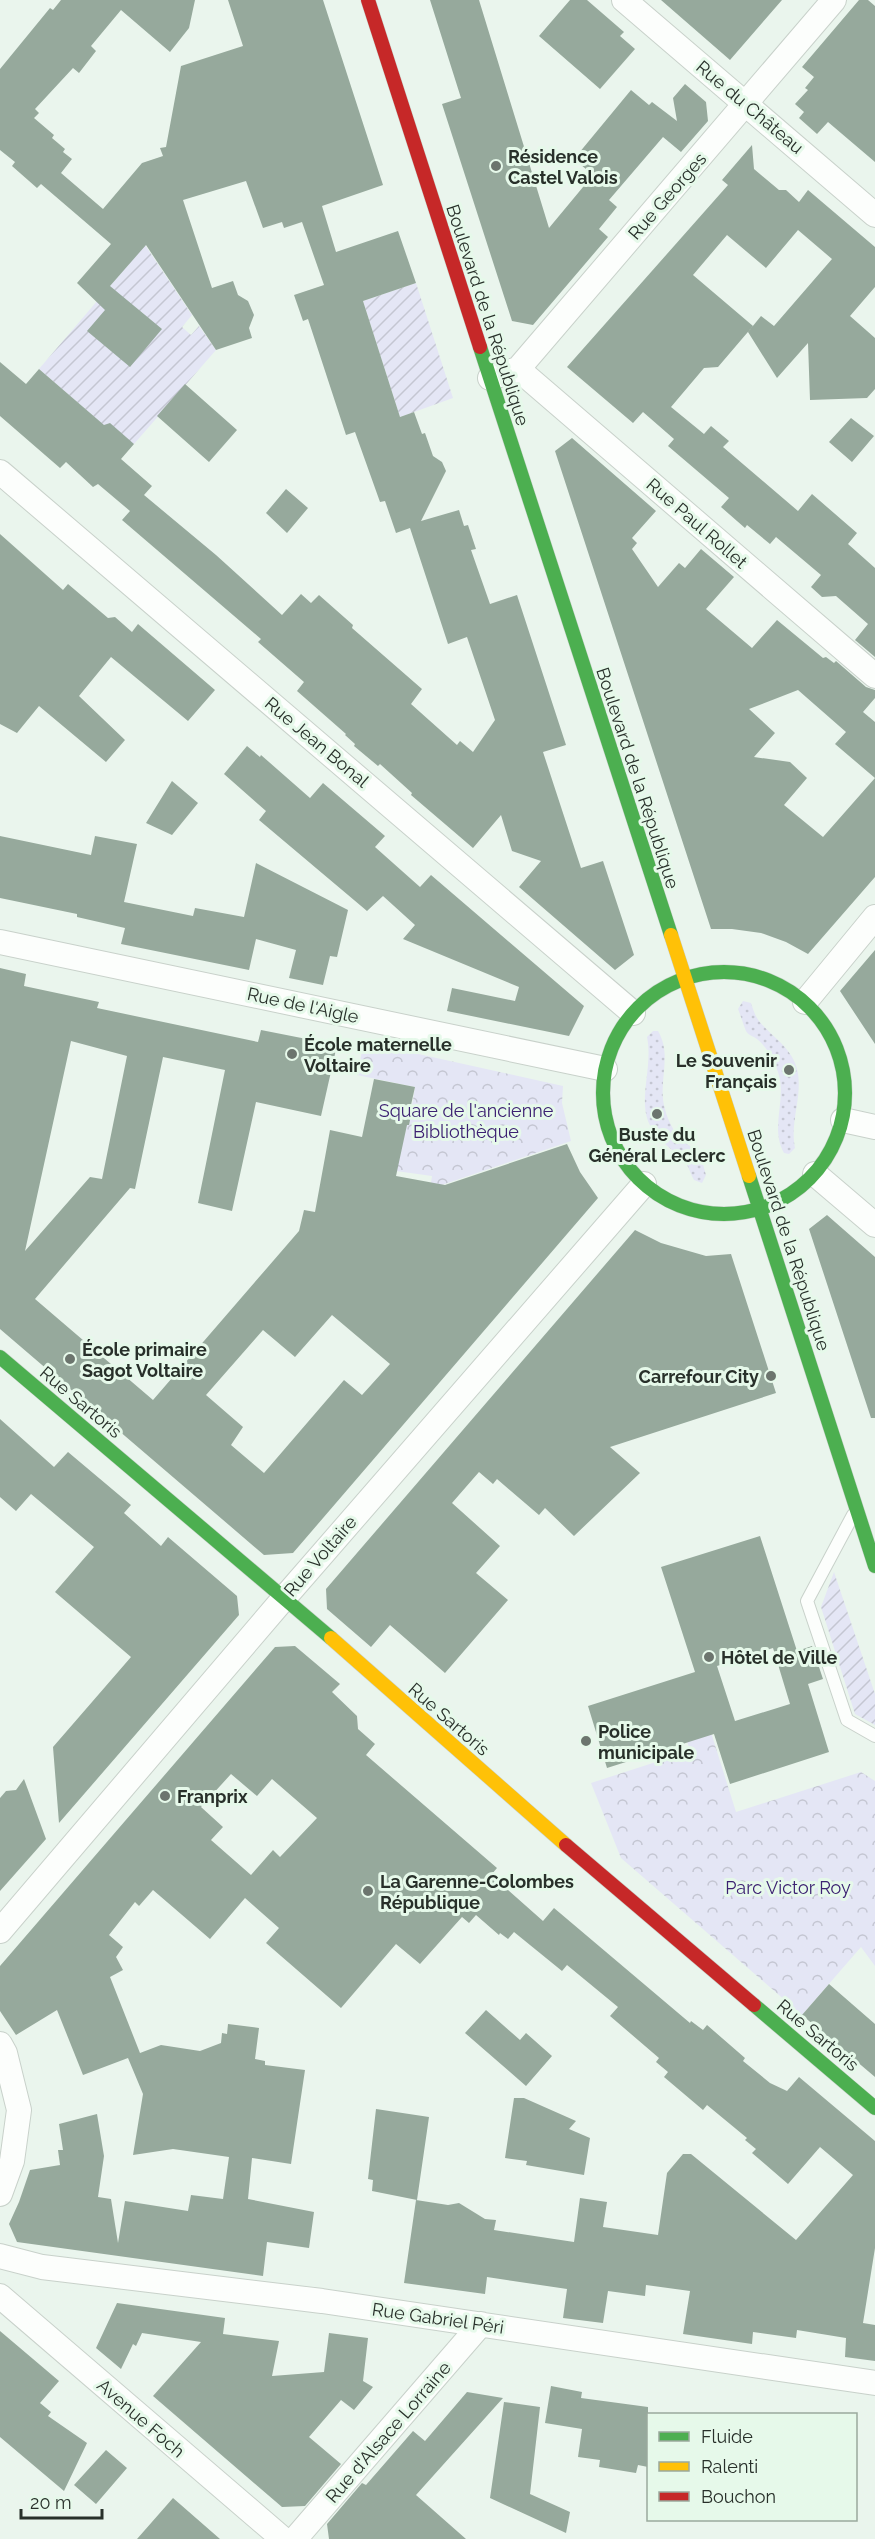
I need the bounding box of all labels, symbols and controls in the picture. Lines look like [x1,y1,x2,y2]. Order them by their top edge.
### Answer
street label: Rue du Château [692,56,808,158]
place label: Résidence Castel Valois [508,146,618,188]
street label: Rue Georges [624,148,711,244]
marker: Résidence Castel Valois [489,159,503,173]
street label: Boulevard de la République [442,202,534,429]
street label: Rue Paul Rollet [642,474,752,572]
street label: Boulevard de la République [592,665,684,892]
street label: Rue Jean Bonal [261,693,373,792]
street label: Rue de l'Aigle [245,983,361,1027]
place label: École maternelle Voltaire [304,1034,452,1076]
marker: École maternelle Voltaire [285,1047,299,1061]
place label: Le Souvenir Français [676,1050,777,1092]
marker: Le Souvenir Français [782,1063,796,1077]
park label: Square de l'ancienne Bibliothèque [379,1100,554,1142]
marker: Buste du Général Leclerc [650,1107,664,1121]
place label: Buste du Général Leclerc [588,1124,726,1166]
street label: Boulevard de la République [743,1127,835,1354]
place label: École primaire Sagot Voltaire [82,1339,207,1381]
marker: École primaire Sagot Voltaire [63,1352,77,1366]
street label: Rue Sartoris [36,1362,126,1442]
place label: Carrefour City [639,1366,759,1387]
marker: Carrefour City [764,1369,778,1383]
street label: Rue Voltaire [279,1511,361,1601]
place label: Hôtel de Ville [721,1647,837,1668]
marker: Hôtel de Ville [702,1650,716,1664]
street label: Rue Sartoris [404,1678,494,1760]
place label: Police municipale [598,1721,695,1763]
marker: Police municipale [579,1734,593,1748]
place label: Franprix [177,1786,248,1807]
marker: Franprix [158,1789,172,1803]
place label: La Garenne-Colombes République [380,1871,574,1913]
park label: Parc Victor Roy [725,1877,851,1898]
marker: La Garenne-Colombes République [361,1884,375,1898]
street label: Rue Sartoris [773,1995,863,2075]
street label: Rue Gabriel Péri [371,2298,505,2338]
street label: Rue d'Alsace Lorraine [321,2357,455,2507]
street label: Avenue Foch [93,2374,189,2462]
legend [647,2413,857,2521]
text: Fluide [701,2426,753,2447]
text: Ralenti [701,2456,758,2477]
scale bar [21,2482,102,2520]
text: Bouchon [701,2486,776,2507]
text: 20 m [30,2492,72,2513]

